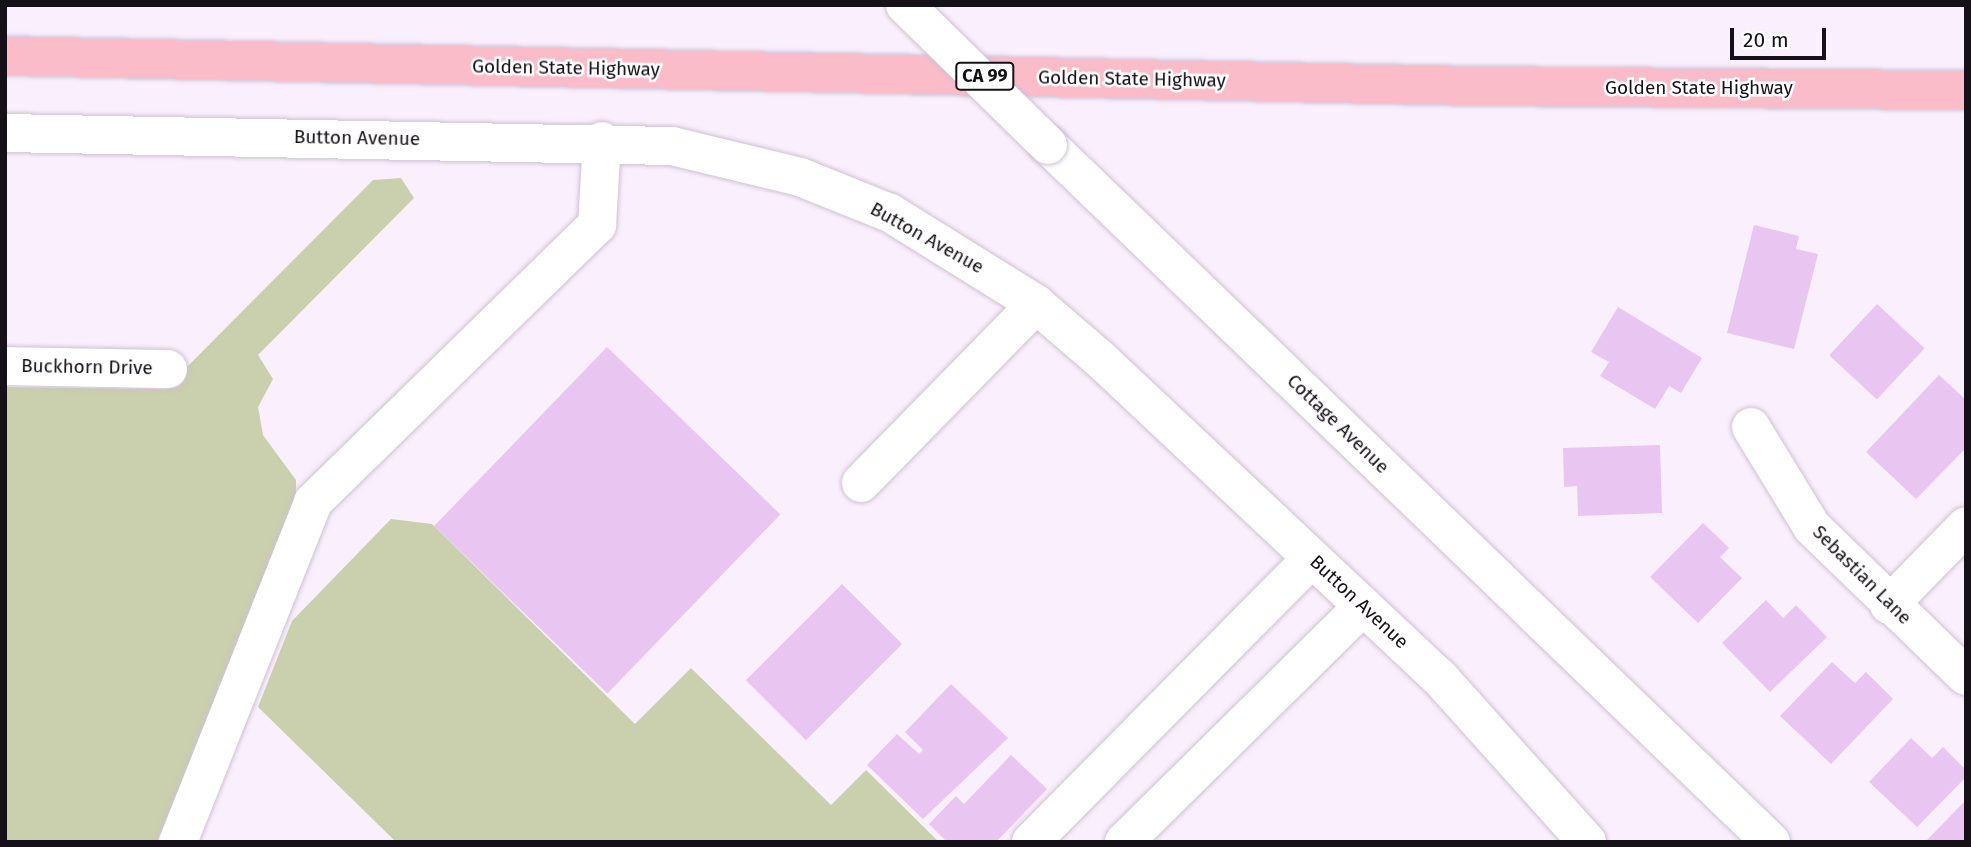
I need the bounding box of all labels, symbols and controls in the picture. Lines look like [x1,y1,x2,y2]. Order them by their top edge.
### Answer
scale bar [1733,14,1829,58]
text: 20 m [1743,27,1789,53]
street label: Golden State Highway [472,55,660,81]
road number: CA 99 [955,62,1015,90]
street label: Golden State Highway [1038,66,1226,92]
street label: Golden State Highway [1605,77,1793,99]
street label: Button Avenue [294,125,420,151]
street label: Button Avenue [866,197,988,279]
street label: Buckhorn Drive [21,354,153,380]
street label: Cottage Avenue [1282,370,1394,478]
street label: Sebastian Lane [1808,521,1916,629]
street label: Button Avenue [1305,551,1413,653]

